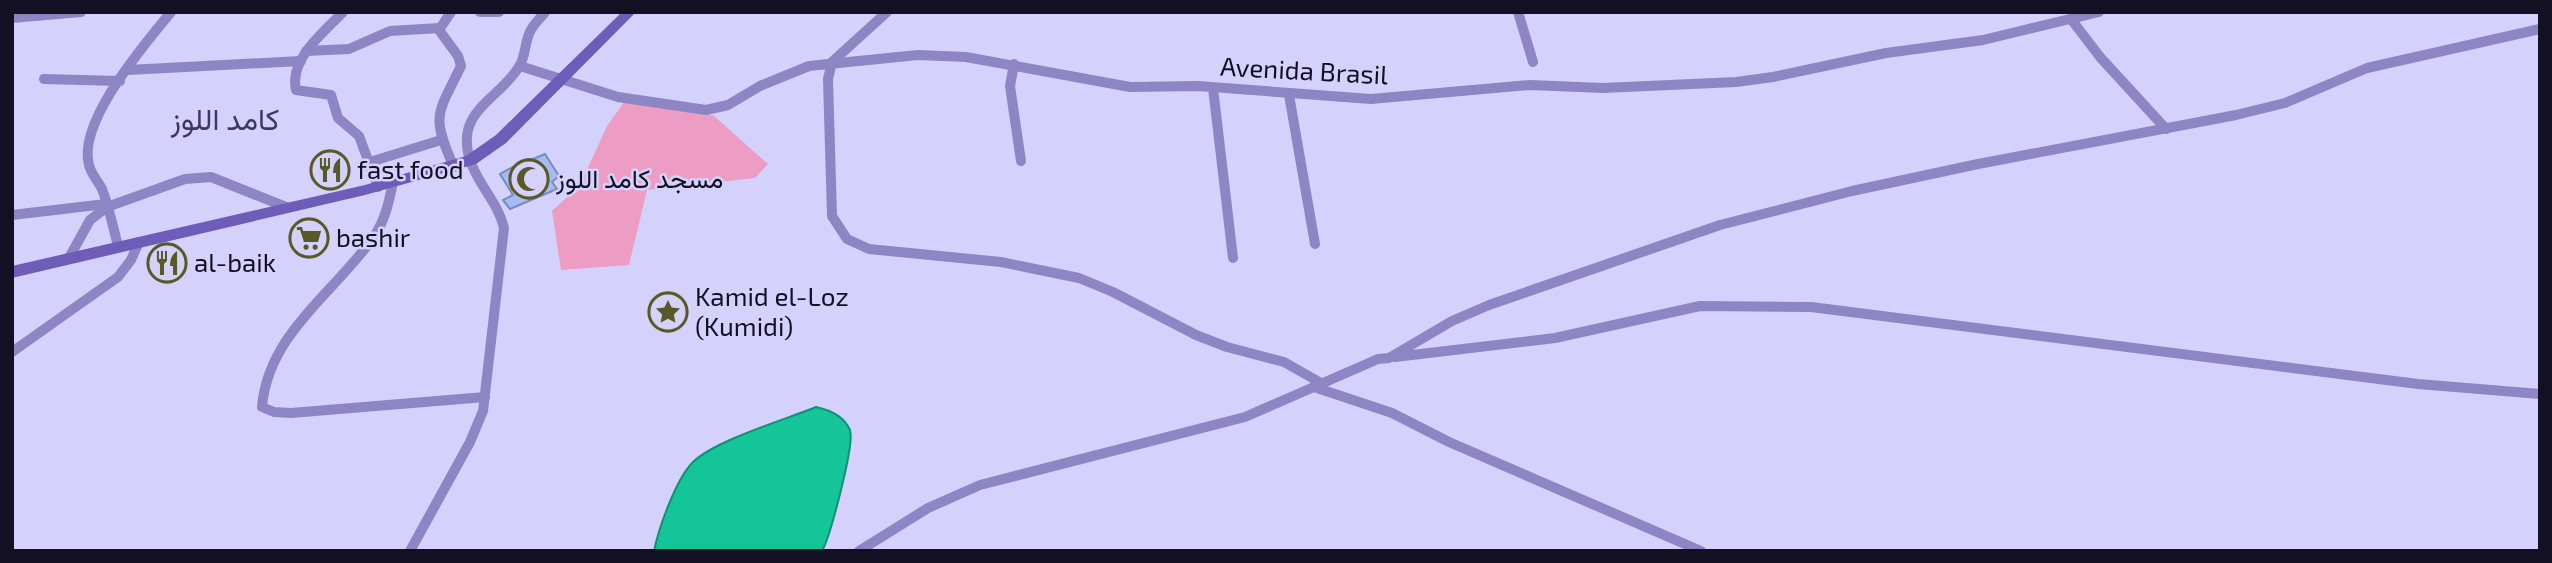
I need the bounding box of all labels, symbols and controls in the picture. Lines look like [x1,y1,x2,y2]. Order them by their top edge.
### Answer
street label: Avenida Brasil [1219,50,1389,89]
district label: كامد اللوز [170,100,279,138]
restaurant icon: fast food [309,149,351,191]
place label: fast food [357,153,464,184]
mosque icon: مسجد كامد اللوز [508,158,550,200]
place label: مسجد كامد اللوز [555,162,723,195]
supermarket icon: bashir [288,217,330,259]
place label: bashir [336,221,410,252]
restaurant icon: al-baik [146,242,188,284]
place label: al-baik [194,246,276,277]
place label: Kamid el-Loz (Kumidi) [695,280,849,341]
place icon: Kamid el-Loz (Kumidi) [647,291,689,333]

